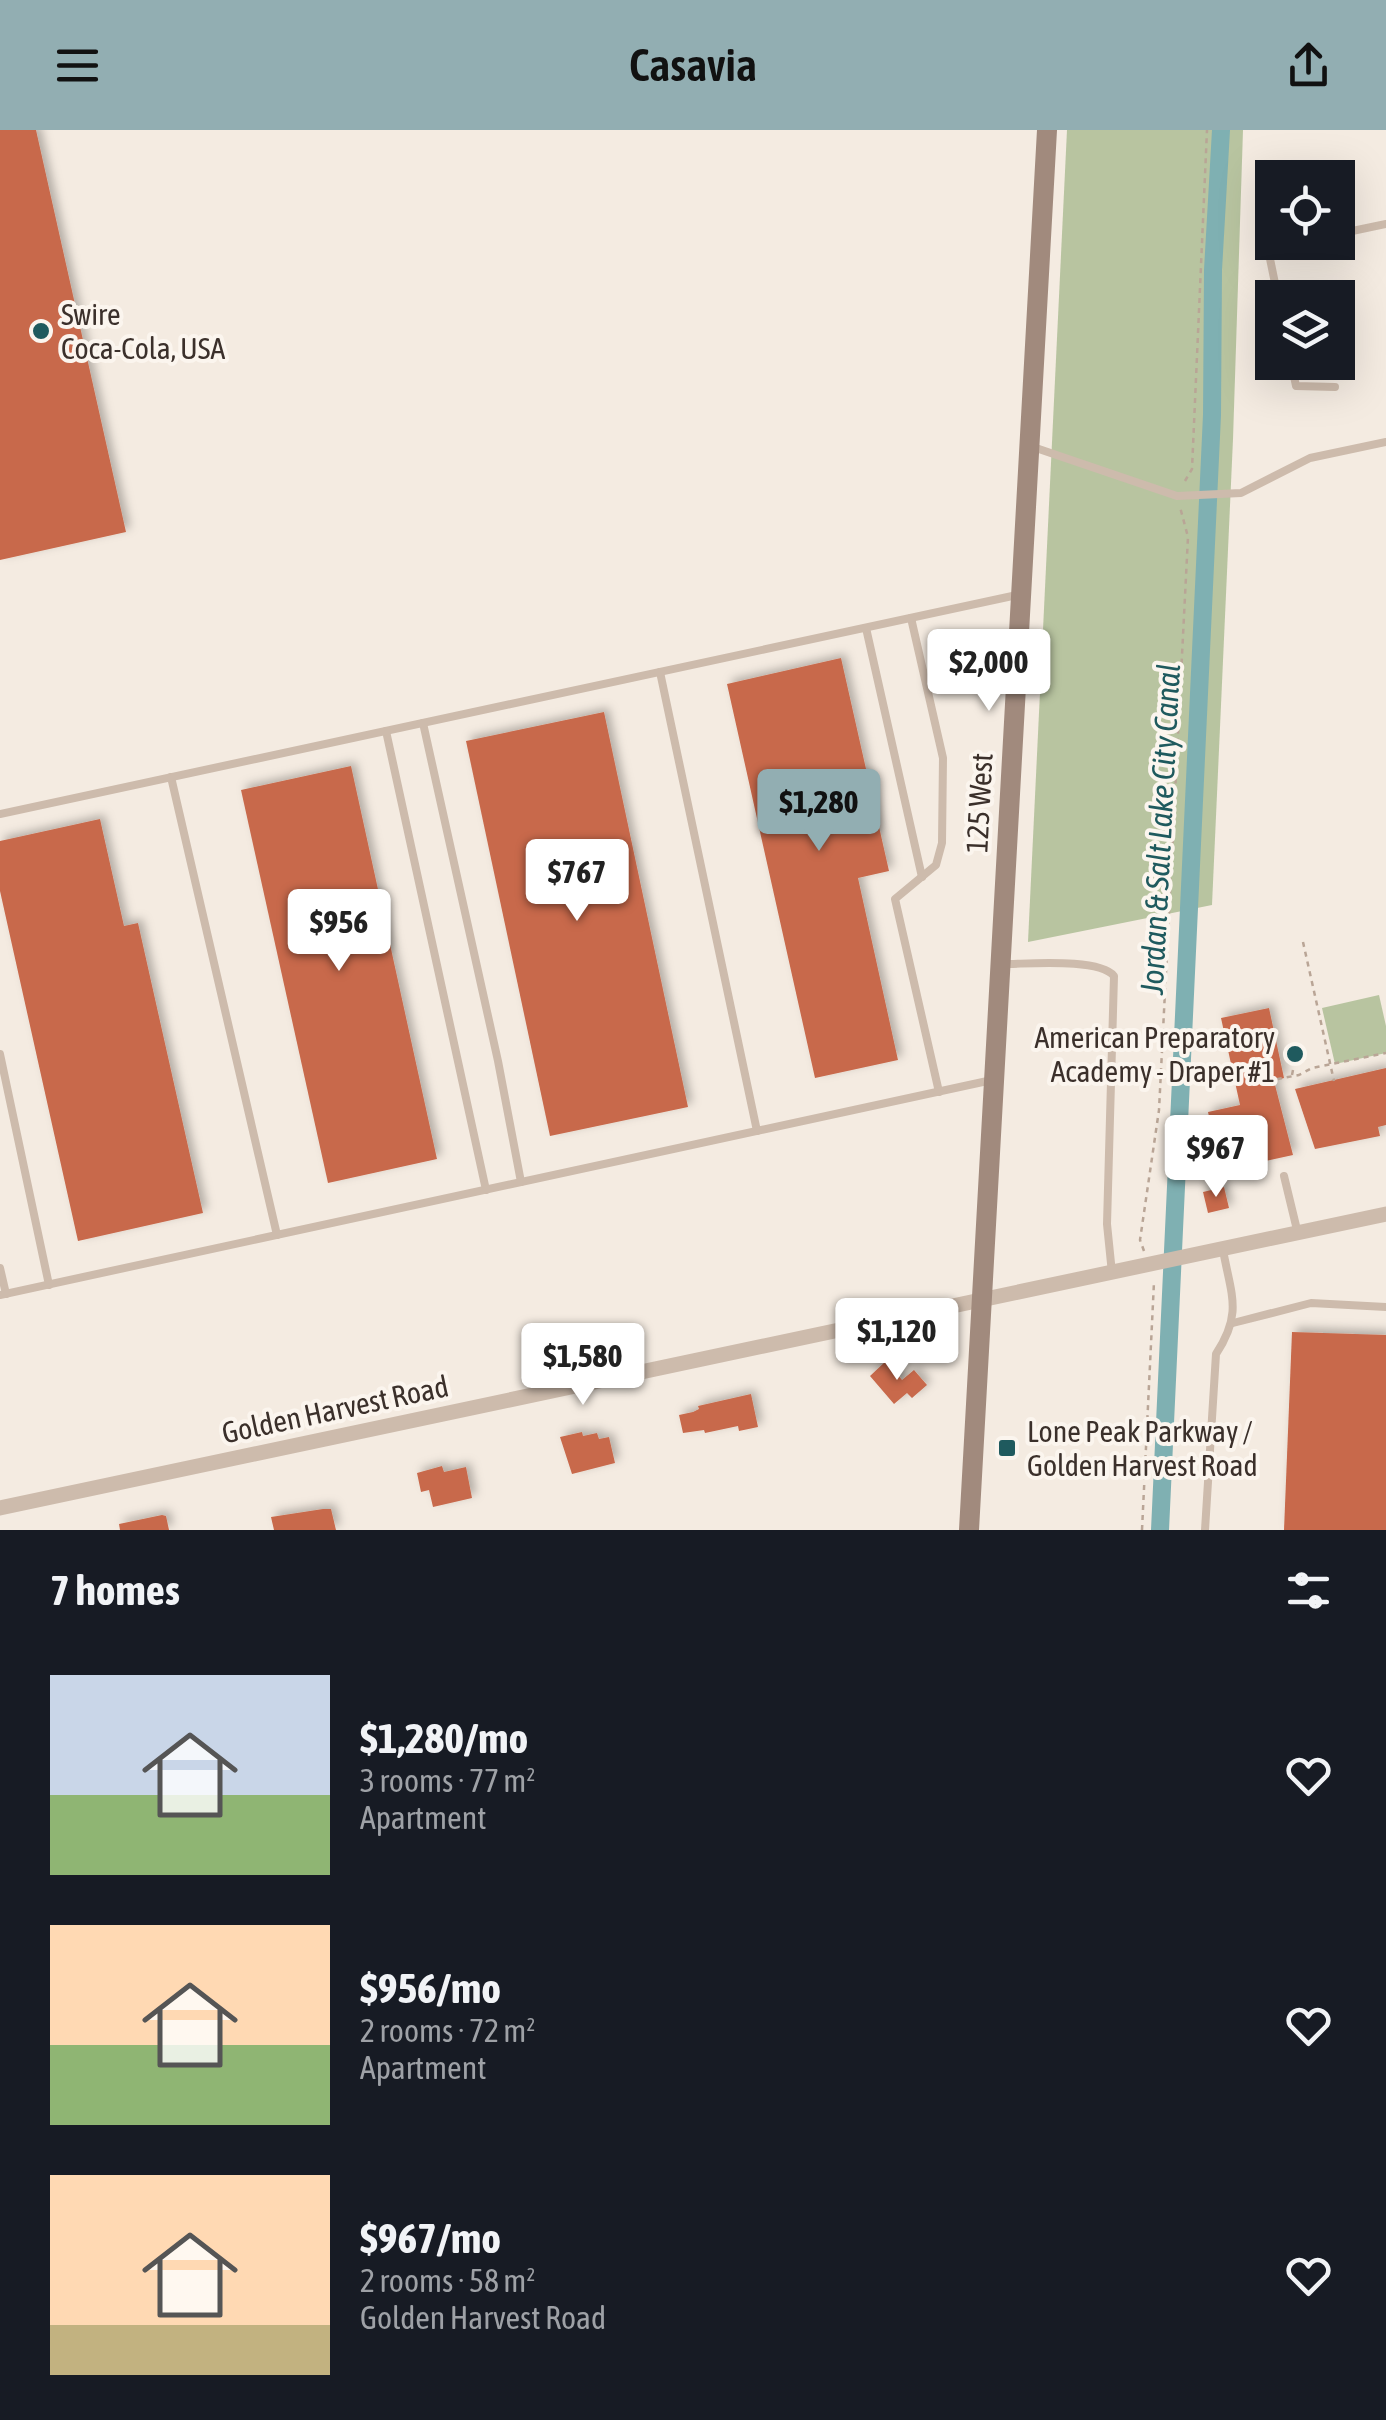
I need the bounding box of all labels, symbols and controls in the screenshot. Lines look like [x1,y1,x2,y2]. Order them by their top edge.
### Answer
icon: menu [50,38,105,93]
icon: share [1281,38,1336,93]
text: Casavia [629,39,757,91]
map controls [1255,160,1355,380]
button: locate [1255,160,1355,260]
button: layers [1255,280,1355,380]
place label: Swire Coca-Cola, USA [61,297,225,365]
marker: Swire Coca-Cola, USA [30,320,52,342]
pin: $2,000 [908,629,1070,714]
text: $2,000 [949,643,1029,680]
water label: Jordan & Salt Lake City Canal [1133,663,1187,996]
street label: 125 West [959,752,999,854]
pin: $1,280 [738,769,900,854]
text: $1,280 [779,783,859,820]
pin: $767 [518,839,636,924]
text: $767 [548,853,606,890]
pin: $956 [280,889,398,974]
text: $956 [310,903,368,940]
place label: American Preparatory Academy - Draper #1 [1034,1020,1275,1088]
marker: American Preparatory Academy - Draper #1 [1284,1043,1306,1065]
pin: $967 [1157,1115,1275,1200]
text: $967 [1187,1129,1245,1166]
pin: $1,120 [816,1298,978,1383]
text: $1,120 [857,1312,937,1349]
pin: $1,580 [502,1323,664,1408]
text: $1,580 [543,1337,623,1374]
street label: Golden Harvest Road [219,1368,451,1450]
place label: Lone Peak Parkway / Golden Harvest Road [1027,1414,1258,1482]
marker: Lone Peak Parkway / Golden Harvest Road [996,1437,1018,1459]
icon: filters [1281,1563,1336,1618]
text: 7 homes [50,1566,180,1614]
text: $1,280/mo [360,1714,528,1762]
icon: home [130,1715,250,1835]
icon: heart [1281,1748,1336,1803]
text: 3 rooms · 77 m² [360,1762,535,1799]
text: Apartment [360,1799,486,1836]
text: $956/mo [360,1964,501,2012]
icon: home [130,1965,250,2085]
icon: heart [1281,1998,1336,2053]
text: 2 rooms · 72 m² [360,2012,535,2049]
text: Apartment [360,2049,486,2086]
text: $967/mo [360,2214,501,2262]
icon: home [130,2215,250,2335]
icon: heart [1281,2248,1336,2303]
text: 2 rooms · 58 m² [360,2262,535,2299]
text: Golden Harvest Road [360,2299,606,2336]

